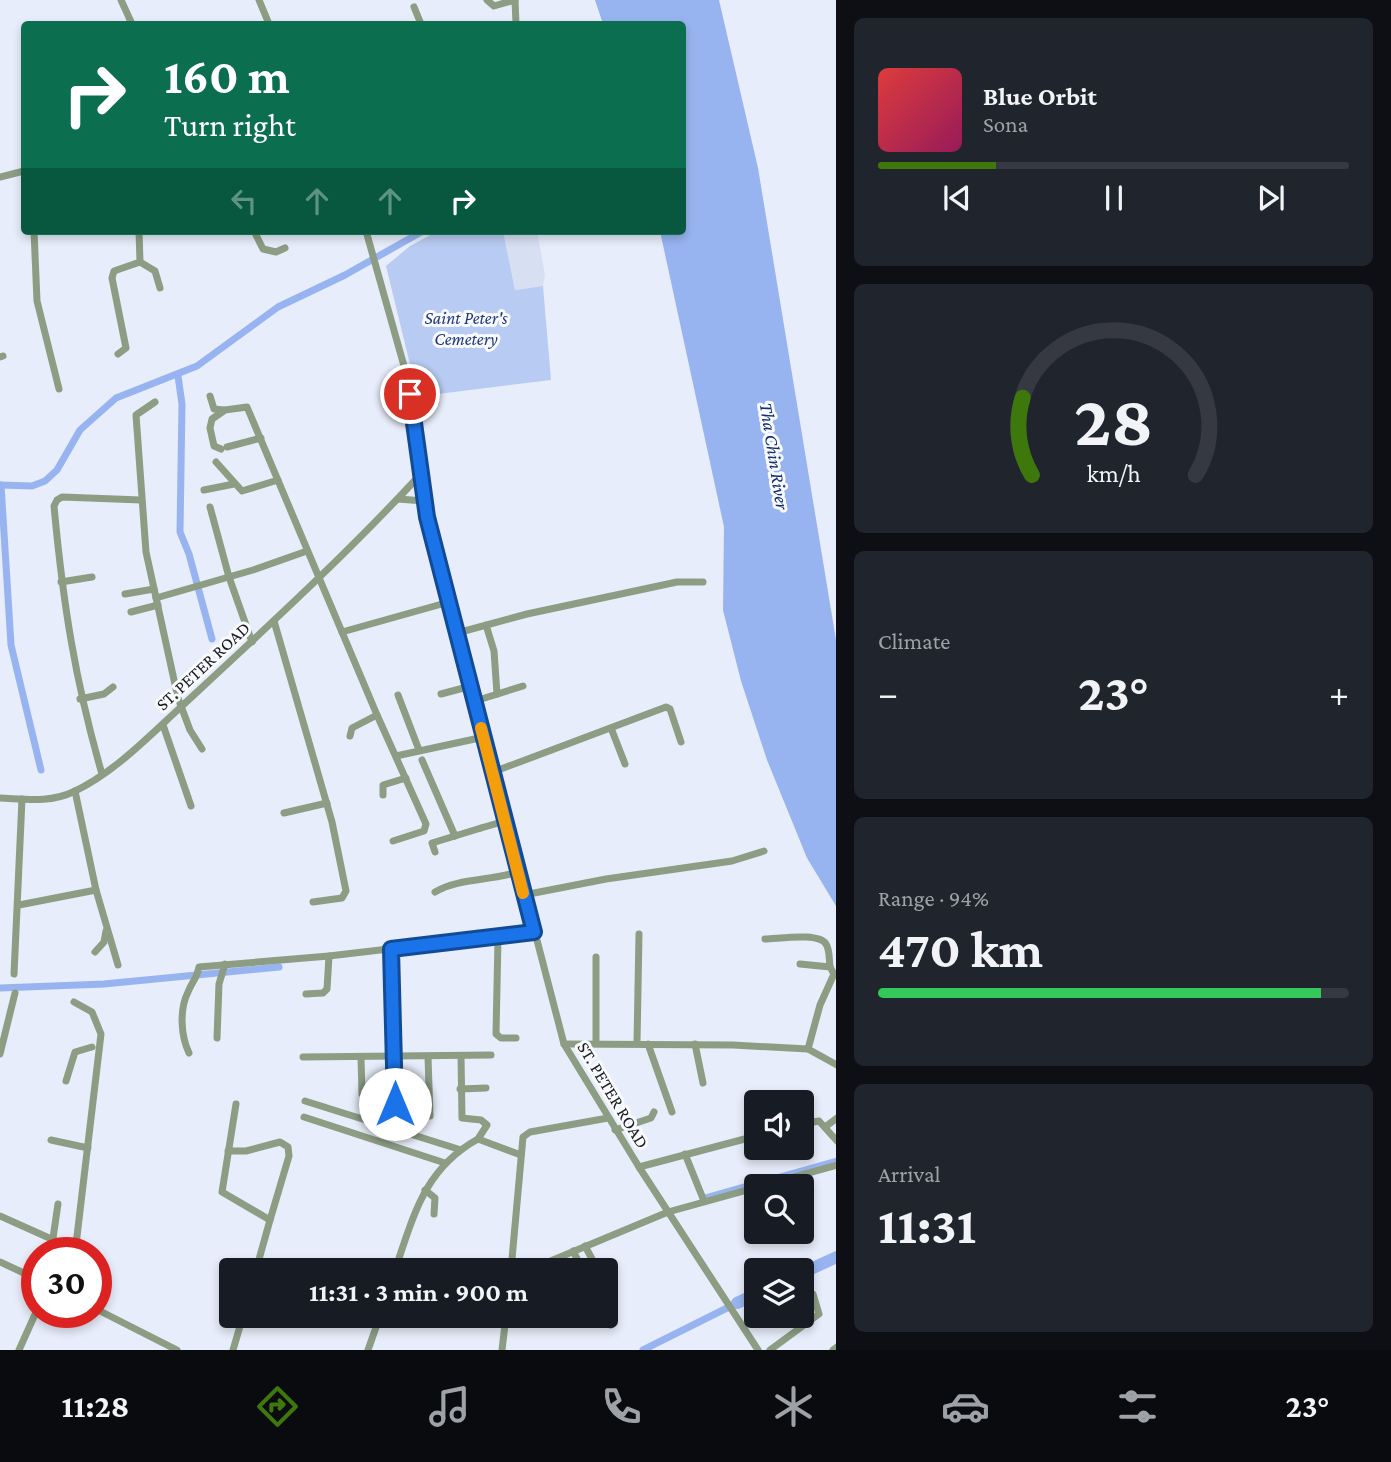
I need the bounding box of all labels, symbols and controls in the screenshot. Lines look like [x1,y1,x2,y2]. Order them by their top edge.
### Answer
icon: right [49,49,140,140]
text: 160 m [164,49,290,104]
text: Blue Orbit [983,82,1097,111]
text: Turn right [164,107,296,143]
text: Sona [983,111,1028,137]
icon: previous [938,179,976,217]
icon: pause [1095,179,1133,217]
icon: next [1252,179,1290,217]
icon: left [225,182,263,220]
icon: ahead [298,182,336,220]
icon: ahead [371,182,409,220]
icon: right [444,182,482,220]
park label: Saint Peter's Cemetery [424,308,508,349]
pin [380,364,440,424]
icon: arrive [391,375,429,413]
text: 28 [1074,380,1153,461]
water label: Tha Chin River [756,401,794,512]
text: km/h [1087,459,1140,486]
street label: ST. PETER ROAD [152,618,254,714]
text: Climate [878,628,950,654]
text: 23° [1078,663,1149,721]
text: − [878,672,898,714]
text: + [1329,672,1349,714]
text: Range · 94% [878,885,989,911]
text: 470 km [878,920,1043,978]
street label: ST. PETER ROAD [573,1038,653,1152]
position arrow [358,1067,432,1141]
map controls [744,1090,814,1328]
button: sound [744,1090,814,1160]
text: Arrival [878,1161,941,1187]
button: search [744,1174,814,1244]
text: 11:31 [878,1196,976,1254]
speed limit sign: 30 [21,1237,112,1328]
button: layers [744,1258,814,1328]
text: 11:31 · 3 min · 900 m [309,1278,528,1307]
icon: directions [253,1382,302,1431]
icon: music [425,1382,474,1431]
icon: phone [597,1382,646,1431]
icon: climate [769,1382,818,1431]
icon: car [941,1382,990,1431]
icon: filters [1113,1382,1162,1431]
text: 11:28 [62,1388,129,1424]
text: 23° [1286,1388,1329,1424]

